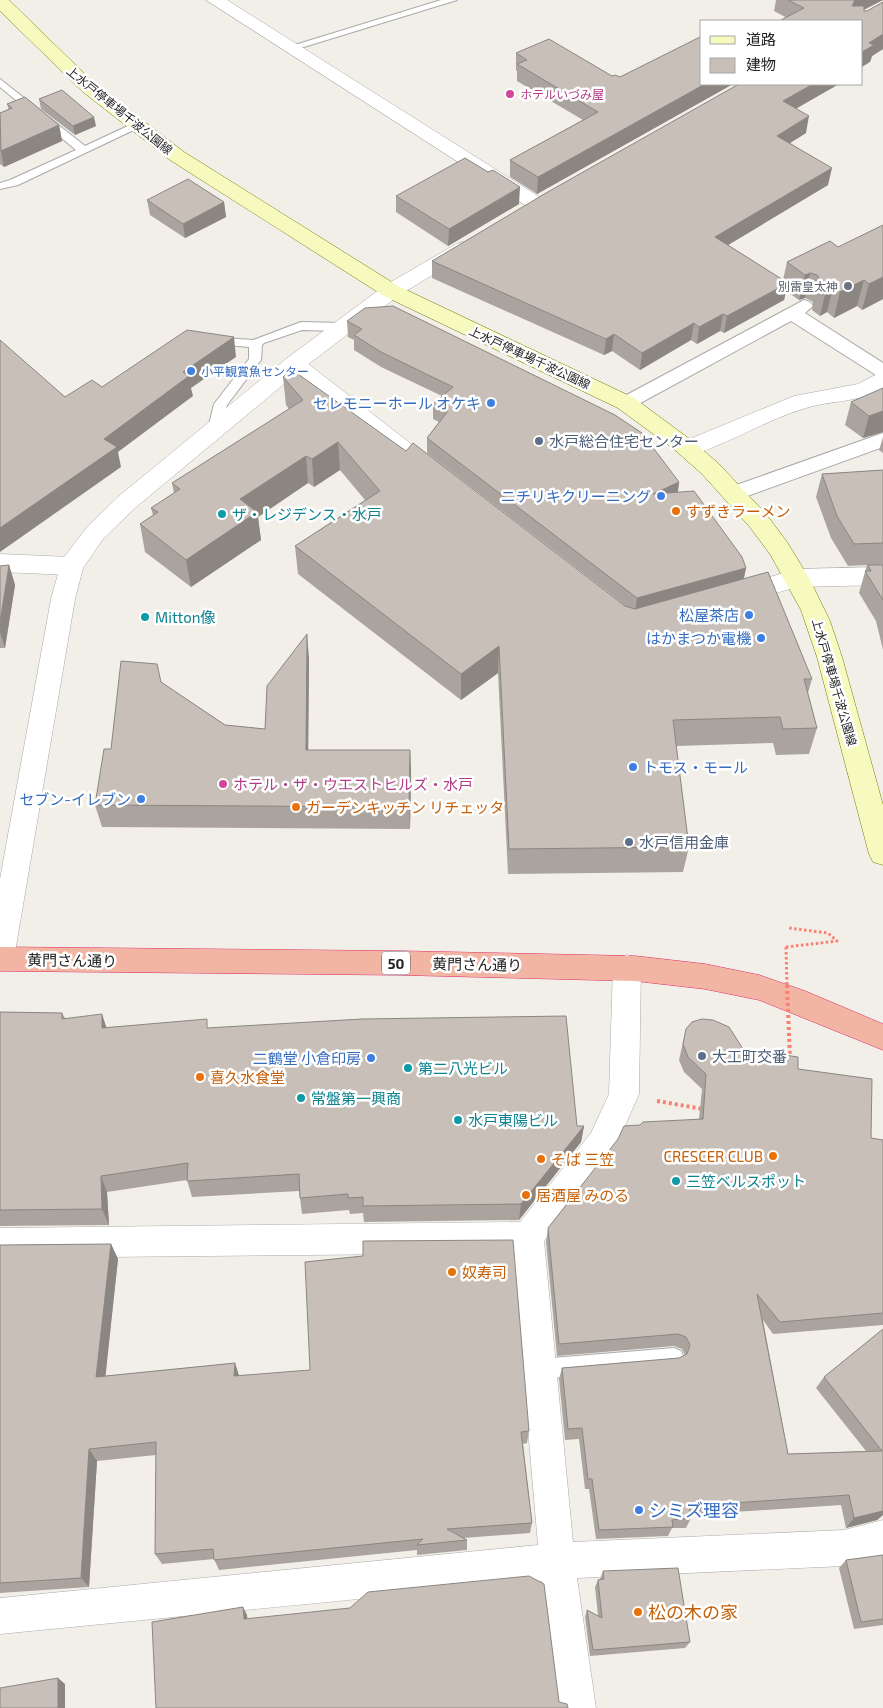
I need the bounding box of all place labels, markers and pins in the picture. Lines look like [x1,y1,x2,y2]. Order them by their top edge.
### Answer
place label: ホテルいづみ屋 [520,87,604,101]
marker: ホテルいづみ屋 [504,88,516,100]
place label: 別雷皇太神 [778,279,838,293]
marker: 別雷皇太神 [842,280,854,292]
place label: 小平観賞魚センター [201,364,309,378]
marker: 小平観賞魚センター [185,365,197,377]
place label: セレモニーホール オケキ [313,394,481,412]
marker: セレモニーホール オケキ [485,397,497,409]
place label: 水戸総合住宅センター [549,432,699,450]
marker: 水戸総合住宅センター [533,435,545,447]
place label: ニチリキクリーニング [501,487,651,505]
marker: ニチリキクリーニング [655,490,667,502]
place label: すずきラーメン [686,502,790,520]
place label: ザ・レジデンス・水戸 [232,505,382,523]
marker: すずきラーメン [670,505,682,517]
marker: ザ・レジデンス・水戸 [216,508,228,520]
place label: 松屋茶店 [679,606,739,624]
place label: Mitton像 [155,608,216,626]
marker: 松屋茶店 [743,609,755,621]
marker: Mitton像 [139,611,151,623]
place label: はかまつか電機 [646,629,751,647]
marker: はかまつか電機 [755,632,767,644]
place label: トモス・モール [643,758,748,776]
marker: トモス・モール [627,761,639,773]
place label: ホテル・ザ・ウエストヒルズ・水戸 [233,775,473,793]
marker: ホテル・ザ・ウエストヒルズ・水戸 [217,778,229,790]
place label: セブン-イレブン [19,790,131,808]
marker: セブン-イレブン [135,793,147,805]
place label: ガーデンキッチン リチェッタ [306,798,504,816]
marker: ガーデンキッチン リチェッタ [290,801,302,813]
place label: 水戸信用金庫 [639,833,729,851]
marker: 水戸信用金庫 [623,836,635,848]
place label: 大工町交番 [712,1047,787,1065]
place label: 二鶴堂 小倉印房 [253,1049,361,1067]
marker: 大工町交番 [696,1050,708,1062]
marker: 二鶴堂 小倉印房 [365,1052,377,1064]
place label: 第二八光ビル [418,1059,508,1077]
marker: 第二八光ビル [402,1062,414,1074]
place label: 喜久水食堂 [210,1068,285,1086]
marker: 喜久水食堂 [194,1071,206,1083]
place label: 常盤第一興商 [311,1089,401,1107]
marker: 常盤第一興商 [295,1092,307,1104]
place label: 水戸東陽ビル [468,1111,558,1129]
marker: 水戸東陽ビル [452,1114,464,1126]
place label: CRESCER CLUB [664,1147,763,1165]
place label: そば 三笠 [551,1150,614,1168]
marker: CRESCER CLUB [767,1150,779,1162]
marker: そば 三笠 [535,1153,547,1165]
place label: 三笠ベルスポット [686,1172,806,1190]
marker: 三笠ベルスポット [670,1175,682,1187]
place label: 居酒屋 みのる [536,1186,629,1204]
marker: 居酒屋 みのる [520,1189,532,1201]
place label: 奴寿司 [462,1263,507,1281]
marker: 奴寿司 [446,1266,458,1278]
place label: シミズ理容 [649,1499,739,1521]
marker: シミズ理容 [633,1504,645,1516]
place label: 松の木の家 [648,1601,738,1623]
marker: 松の木の家 [632,1606,644,1618]

